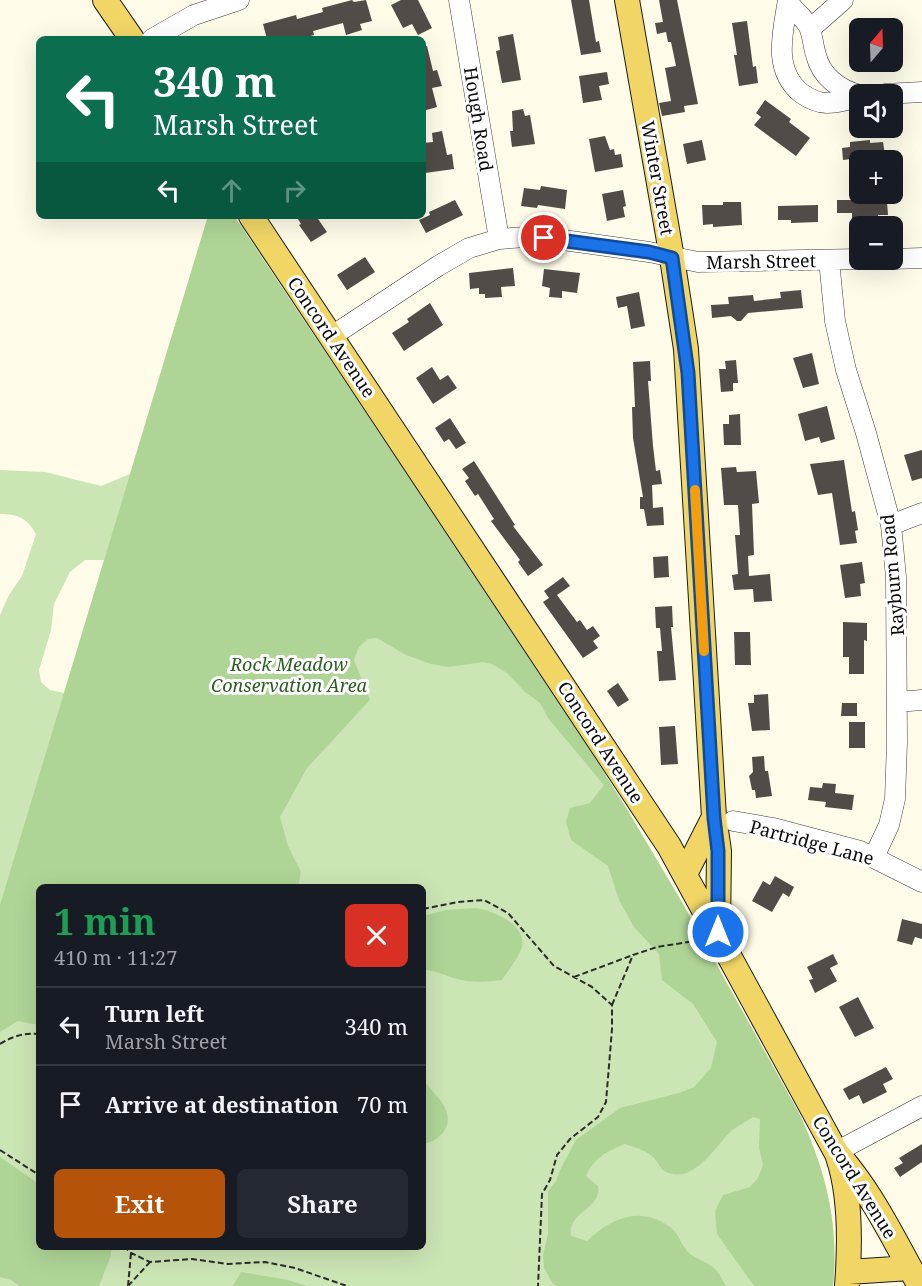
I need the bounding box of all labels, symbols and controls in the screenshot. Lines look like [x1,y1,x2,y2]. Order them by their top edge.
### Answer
north arrow [849,18,903,72]
map controls [849,18,903,270]
text: 340 m [153,52,277,109]
icon: left [54,60,132,138]
street label: Hough Road [459,65,499,173]
button: sound [849,84,903,138]
text: Marsh Street [153,106,318,143]
street label: Winter Street [636,119,680,237]
button: + [849,150,903,204]
icon: left [152,174,185,207]
icon: ahead [215,174,248,207]
icon: right [278,174,311,207]
pin [518,212,569,263]
button: − [849,216,903,270]
icon: arrive [527,221,560,254]
street label: Marsh Street [706,248,816,274]
street label: Concord Avenue [283,272,381,402]
street label: Rayburn Road [875,513,909,637]
park label: Rock Meadow Conservation Area [211,652,368,697]
street label: Concord Avenue [553,676,649,808]
street label: Partridge Lane [747,814,877,870]
text: 1 min [54,897,156,946]
position arrow [686,900,750,964]
button: close [345,904,408,967]
text: 410 m · 11:27 [54,944,177,971]
text: Turn left [105,998,204,1028]
icon: left [54,1010,87,1043]
text: 340 m [345,1011,408,1041]
text: Marsh Street [105,1028,227,1055]
icon: arrive [54,1088,87,1121]
text: Arrive at destination [105,1089,339,1119]
text: 70 m [357,1089,408,1119]
street label: Concord Avenue [808,1111,902,1243]
button: Exit [54,1169,225,1238]
button: Share [237,1169,408,1238]

